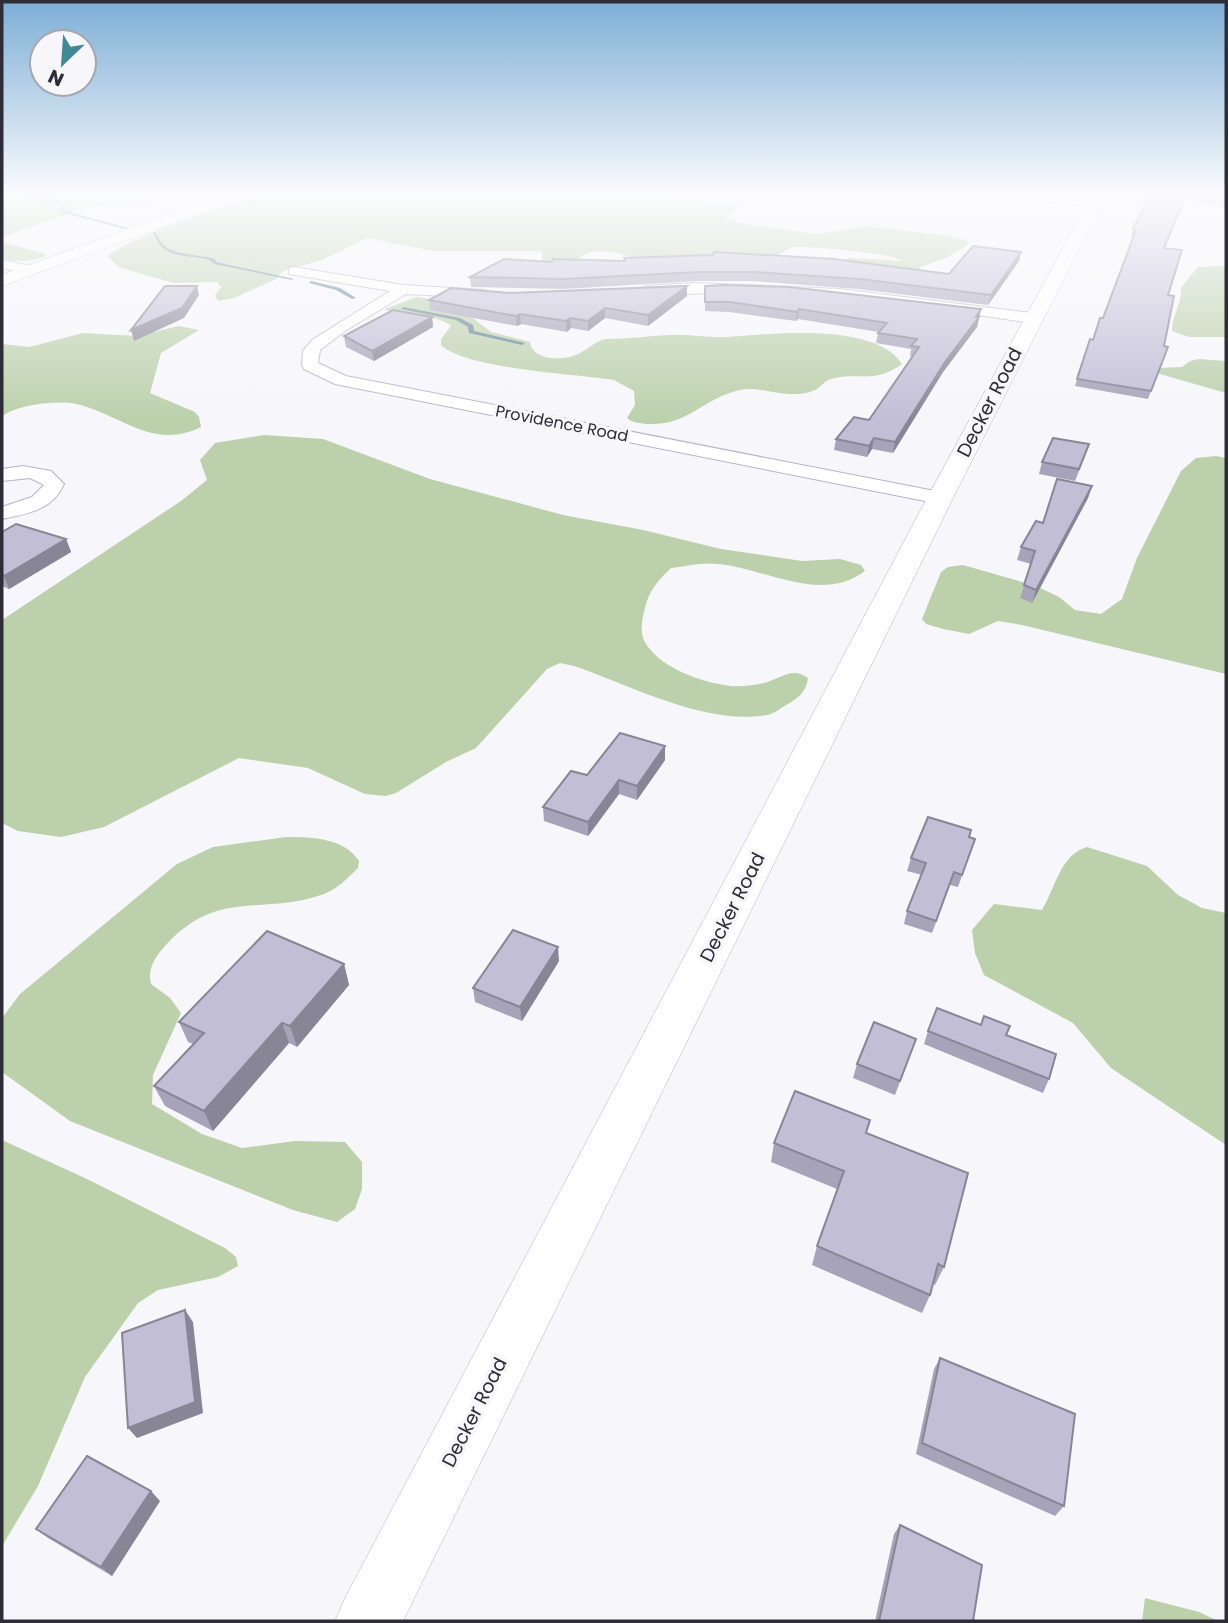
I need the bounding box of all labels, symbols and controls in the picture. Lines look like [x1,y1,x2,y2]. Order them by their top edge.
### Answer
north arrow [28,28,98,98]
text: N [44,63,68,93]
street label: Decker Road [950,343,1029,462]
street label: Providence Road [494,399,630,448]
street label: Decker Road [693,848,772,967]
street label: Decker Road [435,1353,514,1472]

